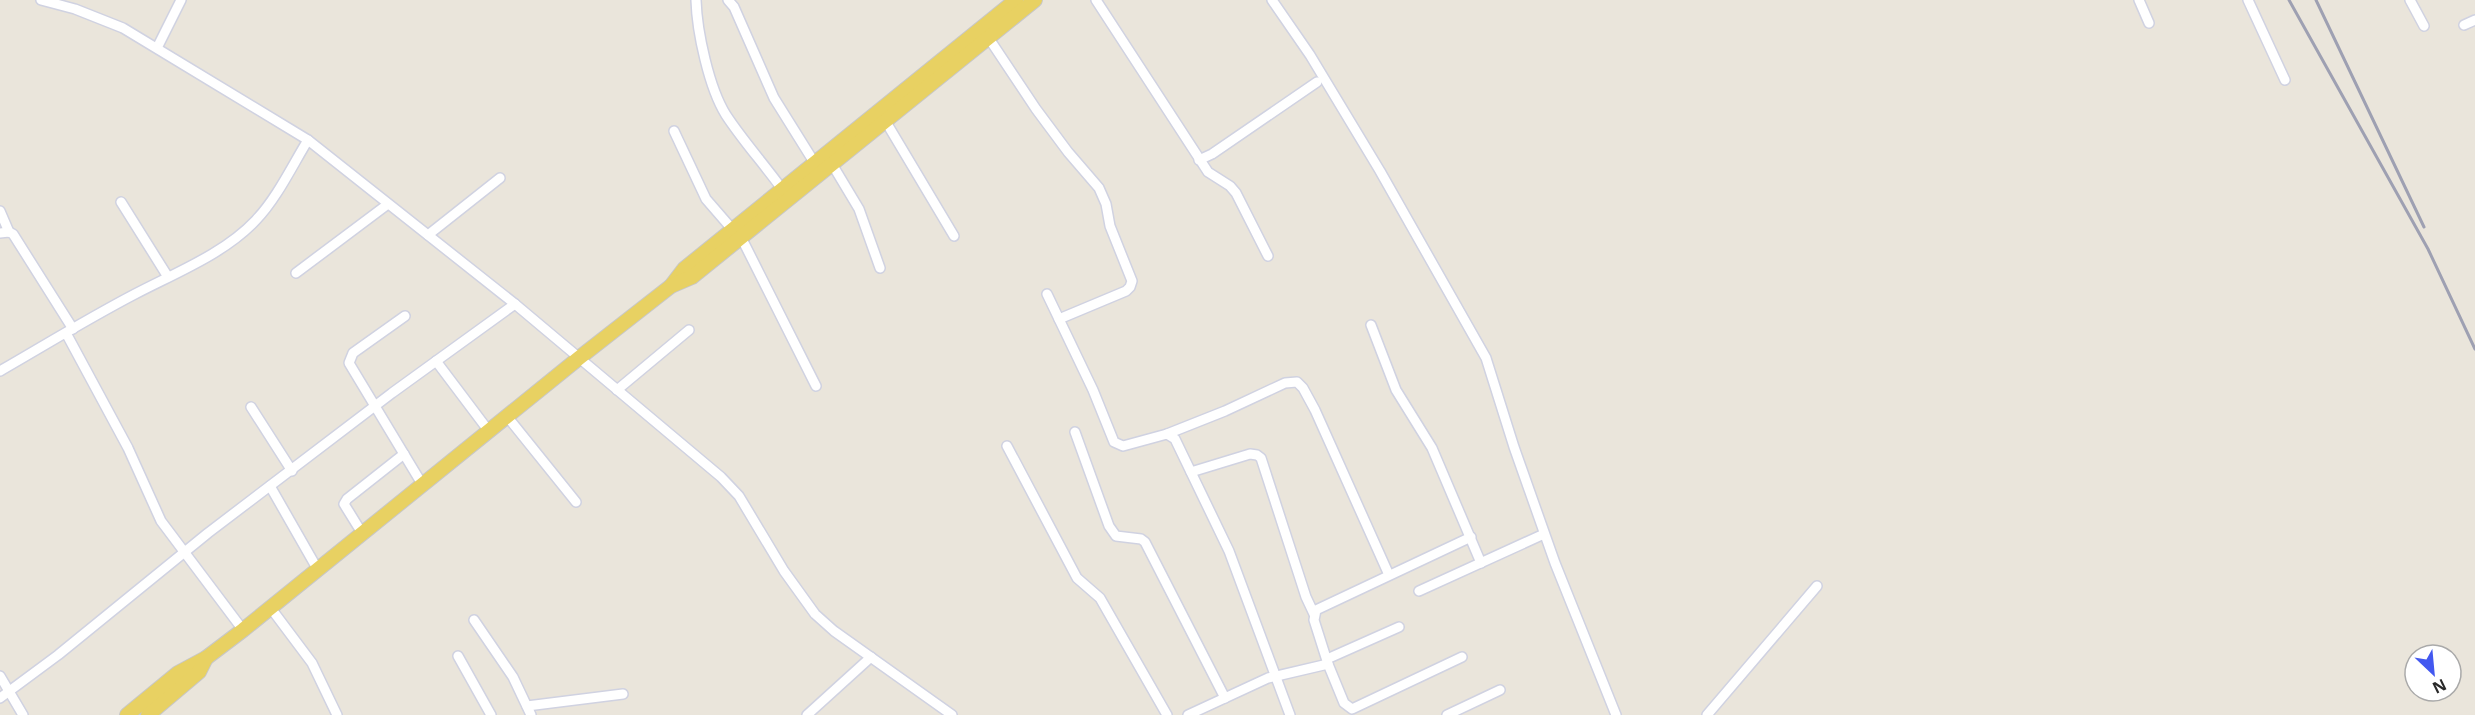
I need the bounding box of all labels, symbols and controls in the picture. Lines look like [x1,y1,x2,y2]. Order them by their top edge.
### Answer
north arrow [2403,643,2463,703]
text: N [2429,674,2450,699]

